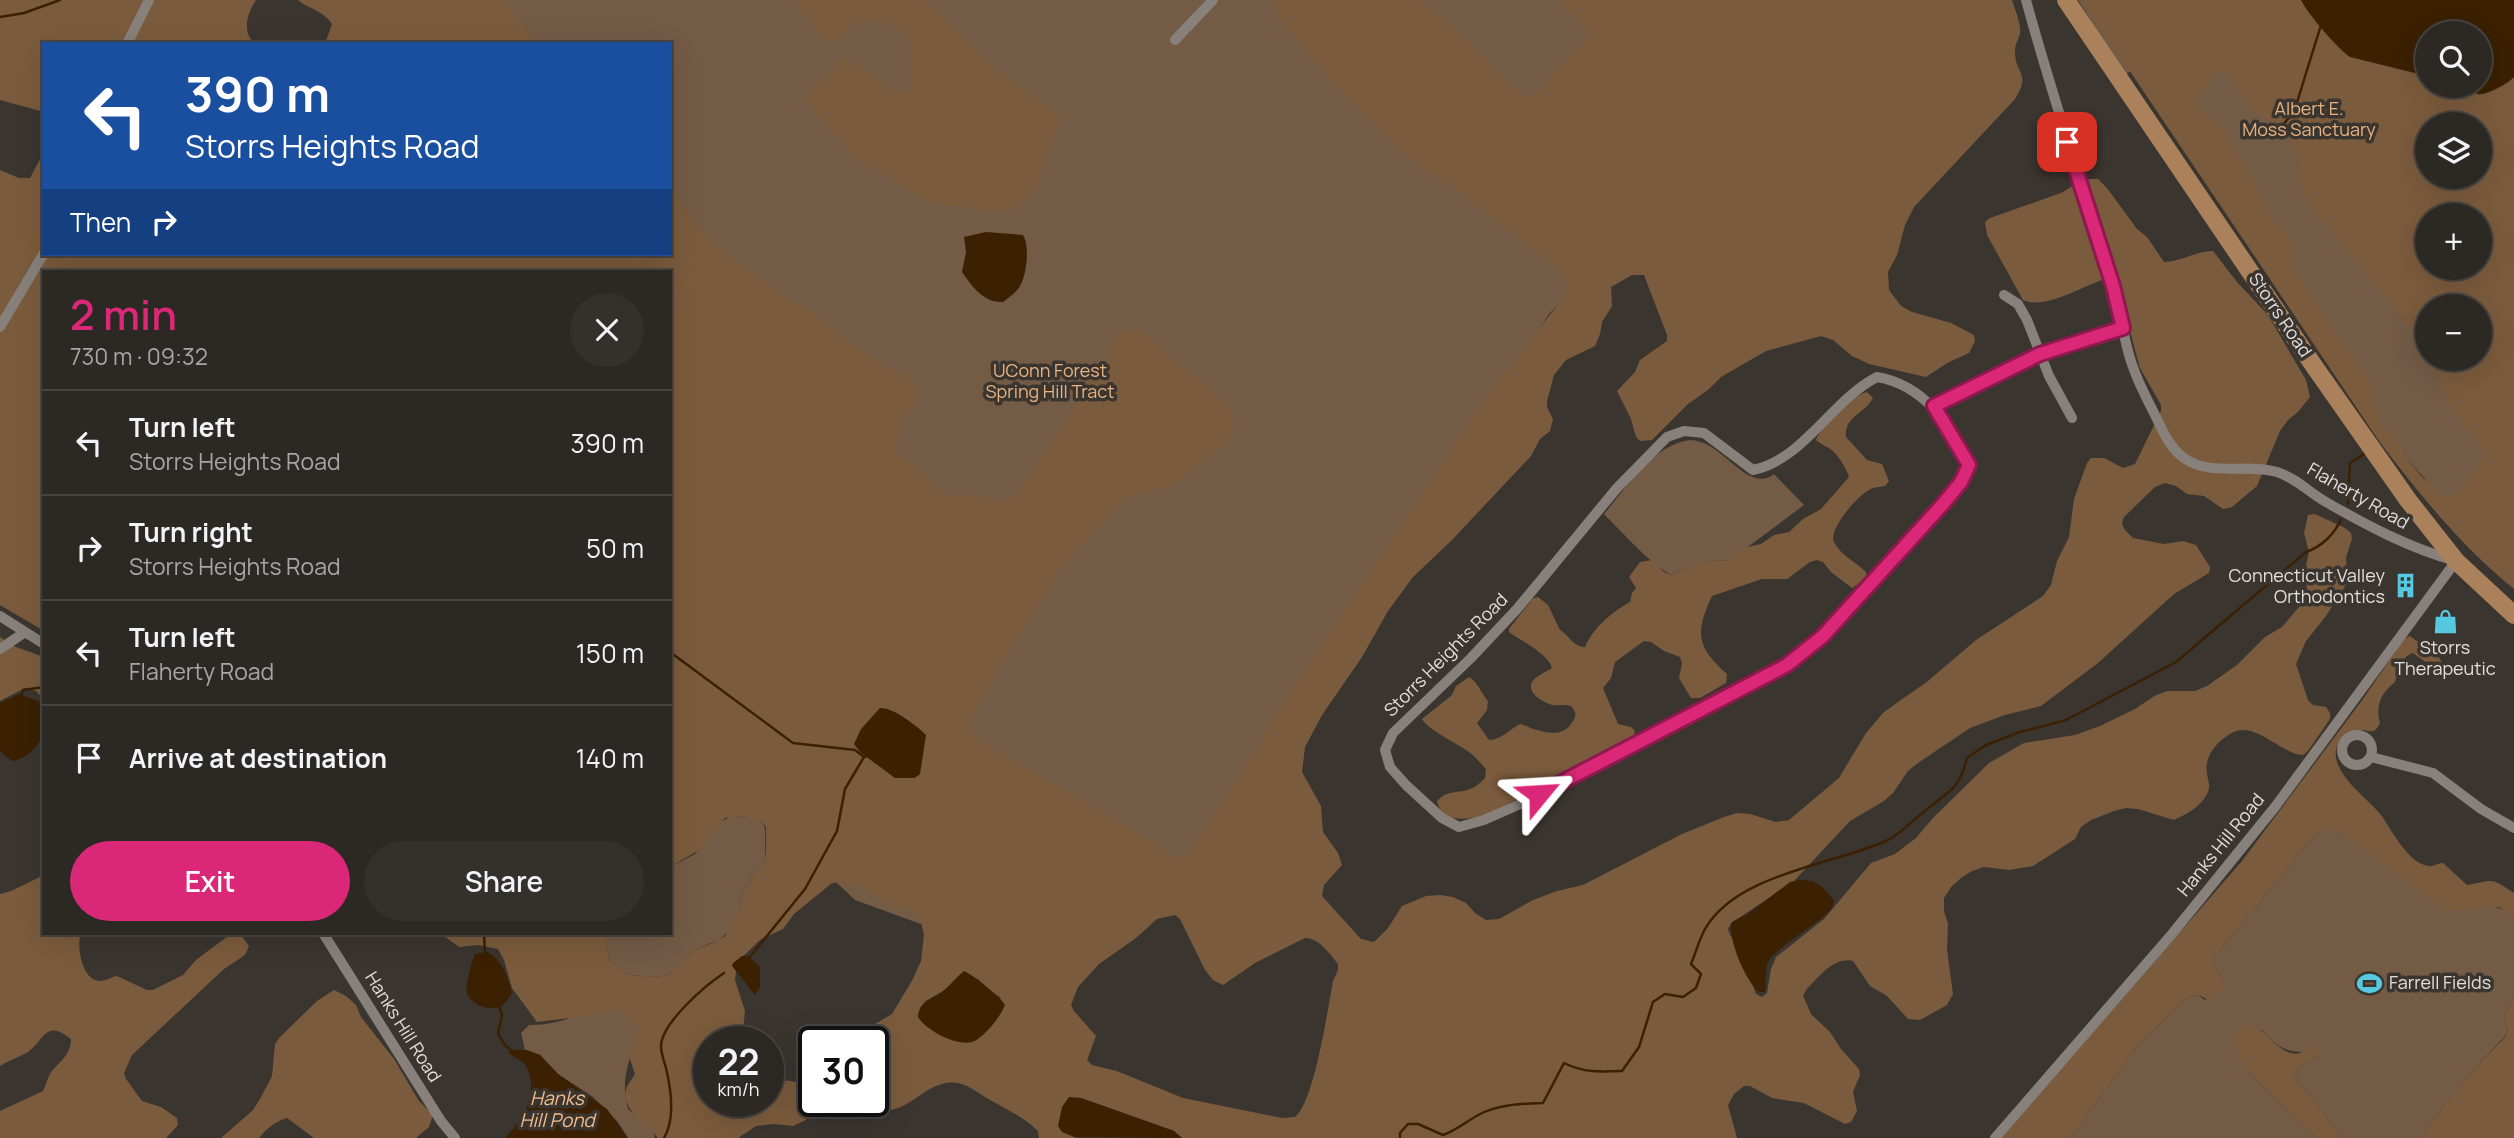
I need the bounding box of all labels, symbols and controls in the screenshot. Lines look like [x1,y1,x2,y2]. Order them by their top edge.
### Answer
map controls [2415,21,2492,371]
button: search [2415,21,2492,98]
text: 390 m [185,60,330,127]
icon: left [70,70,161,161]
park label: Albert E. Moss Sanctuary [2242,96,2376,141]
pin [2037,112,2097,172]
button: layers [2415,112,2492,189]
icon: arrive [2048,123,2086,161]
text: Storrs Heights Road [185,124,479,168]
icon: right [145,203,183,241]
button: + [2415,203,2492,280]
text: Then [70,204,131,240]
street label: Storrs Road [2244,268,2318,361]
text: 2 min [70,285,177,343]
button: close [570,293,644,367]
button: − [2415,294,2492,371]
text: 730 m · 09:32 [70,340,208,372]
park label: UConn Forest Spring Hill Tract [985,358,1115,403]
text: Turn left [129,409,236,445]
icon: left [70,424,108,462]
text: 390 m [570,425,644,461]
text: Storrs Heights Road [129,445,341,477]
street label: Flaherty Road [2303,456,2414,534]
text: Turn right [129,514,253,550]
icon: right [70,529,108,567]
text: 50 m [586,530,644,566]
text: Storrs Heights Road [129,550,341,582]
place label: Connecticut Valley Orthodontics [2228,563,2385,608]
building icon: Connecticut Valley Orthodontics [2391,572,2419,600]
street label: Storrs Heights Road [1378,587,1512,721]
shop icon: Storrs Therapeutic [2431,607,2459,635]
text: Turn left [129,619,236,655]
icon: left [70,634,108,672]
text: 150 m [576,635,644,671]
place label: Storrs Therapeutic [2394,635,2496,680]
text: Flaherty Road [129,655,274,687]
icon: arrive [70,739,108,777]
text: Arrive at destination [129,740,387,776]
text: 140 m [575,740,644,776]
position arrow [1502,757,1576,831]
street label: Hanks Hill Road [2171,788,2269,901]
button: Exit [70,841,350,921]
button: Share [364,841,644,921]
street label: Hanks Hill Road [360,967,447,1086]
sports icon: Farrell Fields [2355,969,2383,997]
place label: Farrell Fields [2389,970,2491,994]
speed limit sign: 30 [798,1026,889,1117]
text: 22 [718,1038,759,1086]
text: km/h [718,1077,759,1101]
water label: Hanks Hill Pond [519,1085,597,1133]

